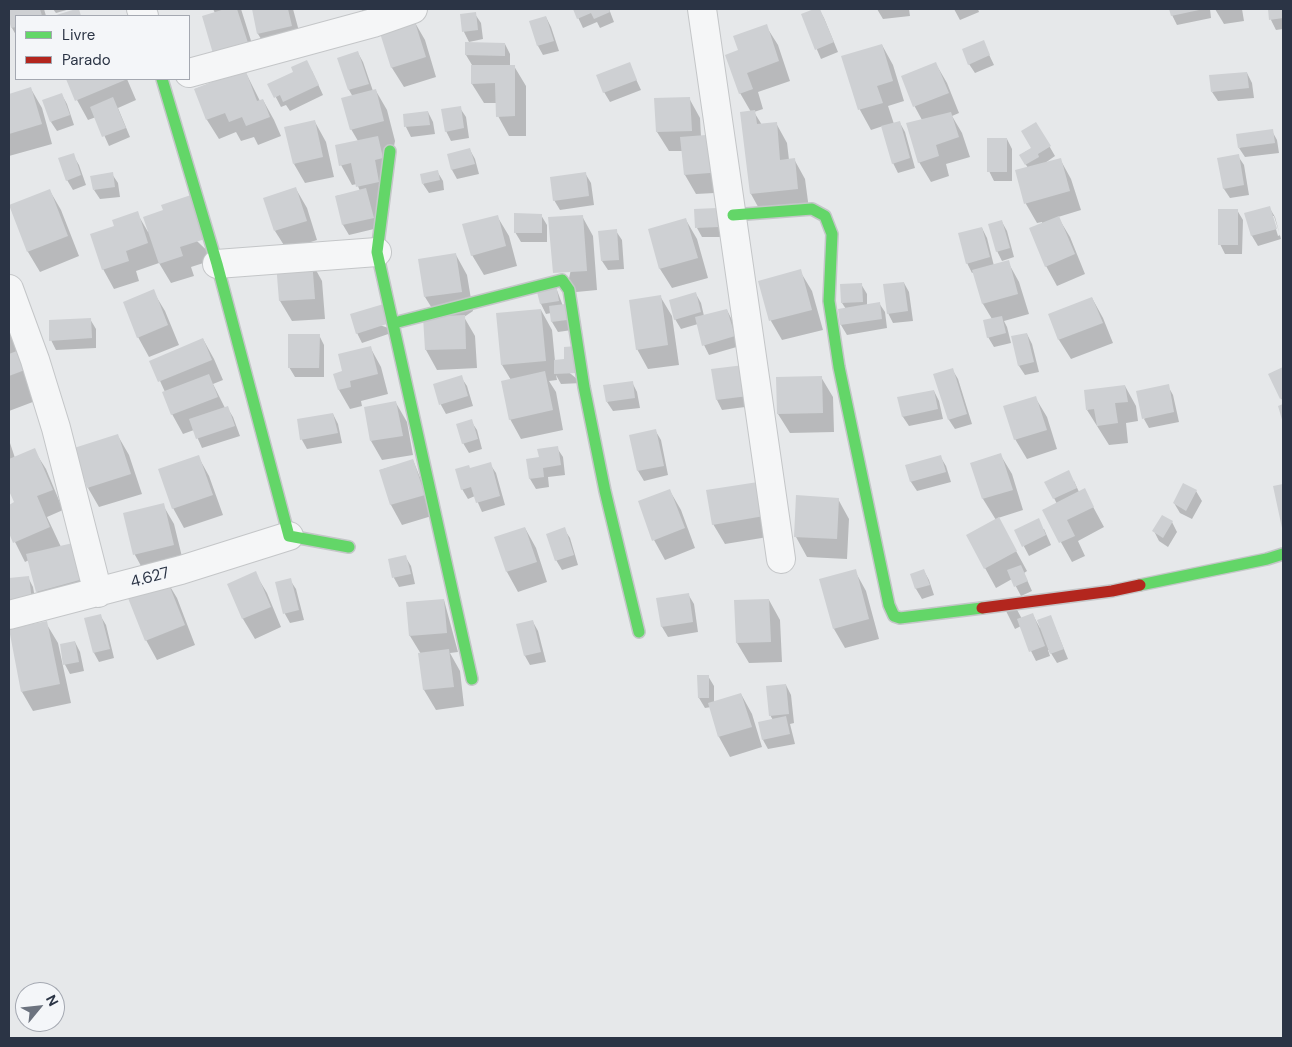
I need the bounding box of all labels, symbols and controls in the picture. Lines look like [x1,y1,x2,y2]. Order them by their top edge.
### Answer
legend [15,15,190,80]
text: Livre [62,25,95,45]
text: Parado [62,50,111,70]
street label: 4.627 [128,564,172,592]
north arrow [15,982,65,1032]
text: N [42,992,63,1009]

